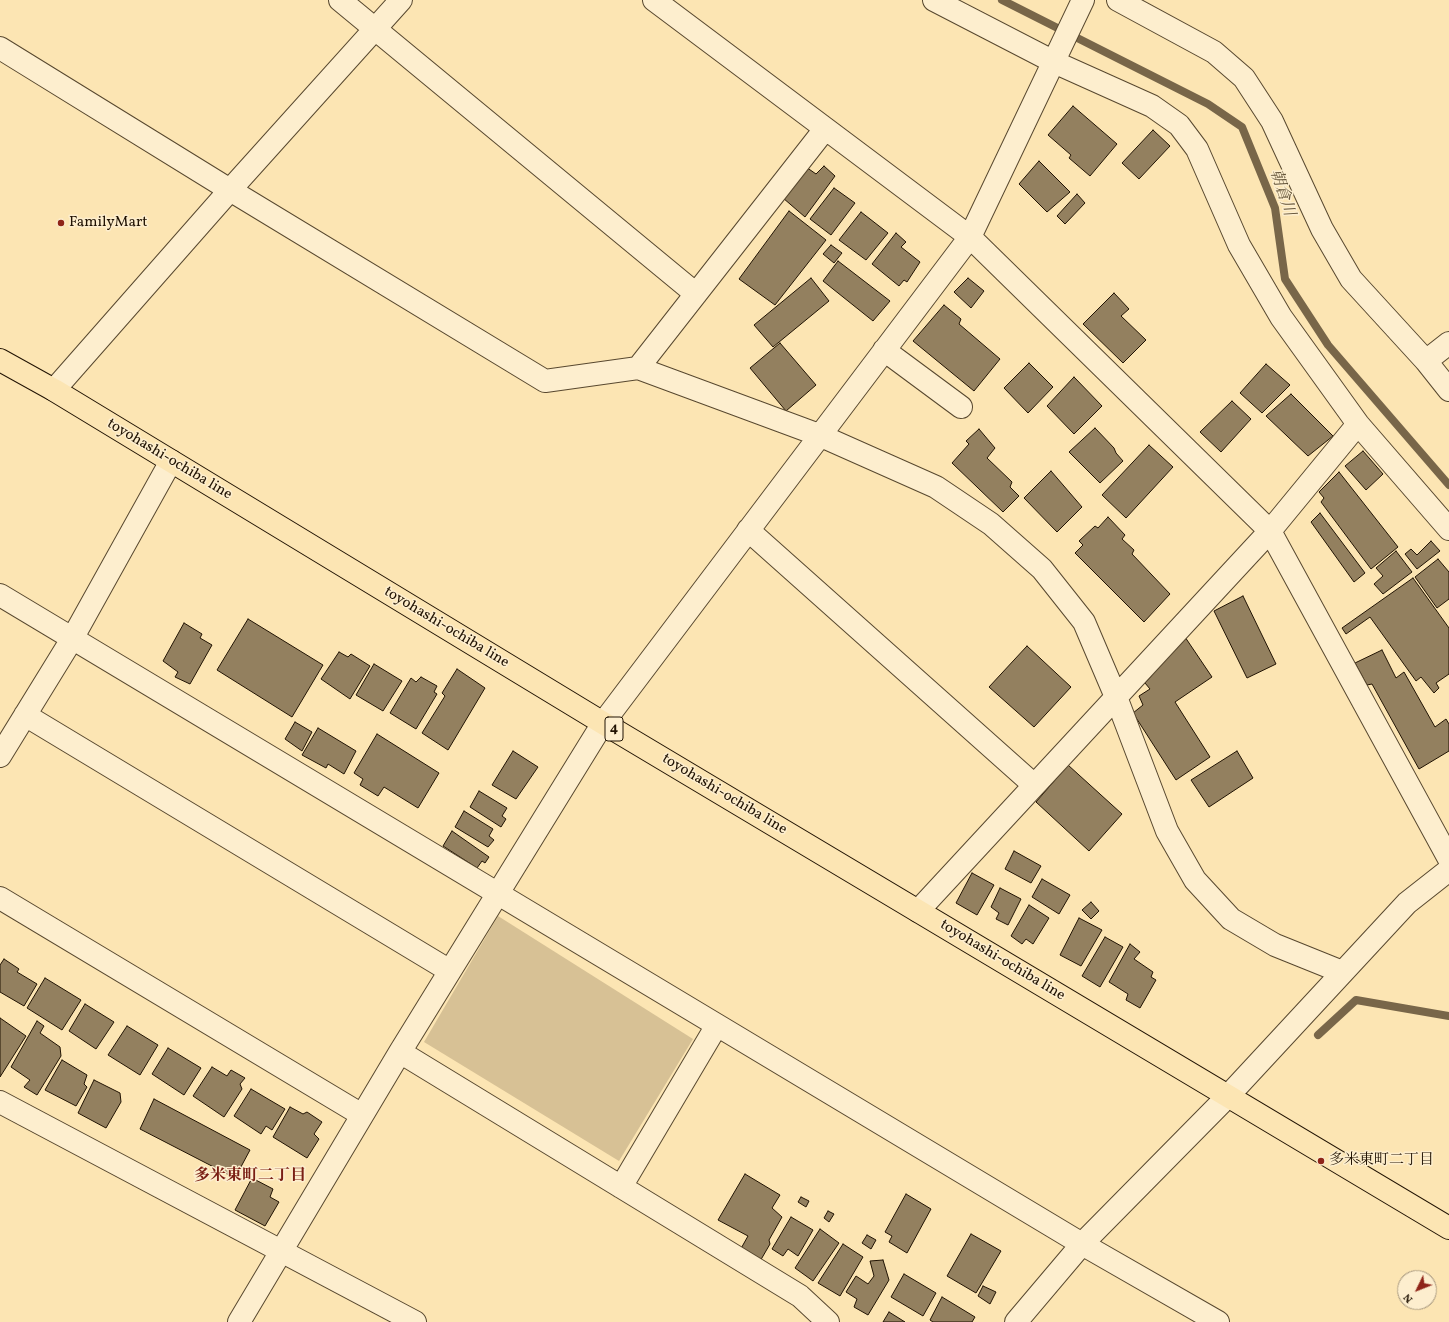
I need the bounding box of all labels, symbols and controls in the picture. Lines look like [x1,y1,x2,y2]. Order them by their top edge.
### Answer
water label: 朝倉川 [1264,167,1298,219]
place label: FamilyMart [69,214,148,232]
marker: FamilyMart [56,218,66,228]
street label: toyohashi-ochiba line [103,416,235,504]
street label: toyohashi-ochiba line [380,584,512,672]
road number: 4 [605,717,623,741]
street label: toyohashi-ochiba line [658,751,790,839]
street label: toyohashi-ochiba line [936,917,1068,1005]
place label: 多米東町二丁目 [1329,1152,1434,1170]
marker: 多米東町二丁目 [1316,1156,1326,1166]
district label: 多米東町二丁目 [194,1167,306,1187]
north arrow [1397,1270,1437,1310]
text: N [1400,1290,1417,1306]

